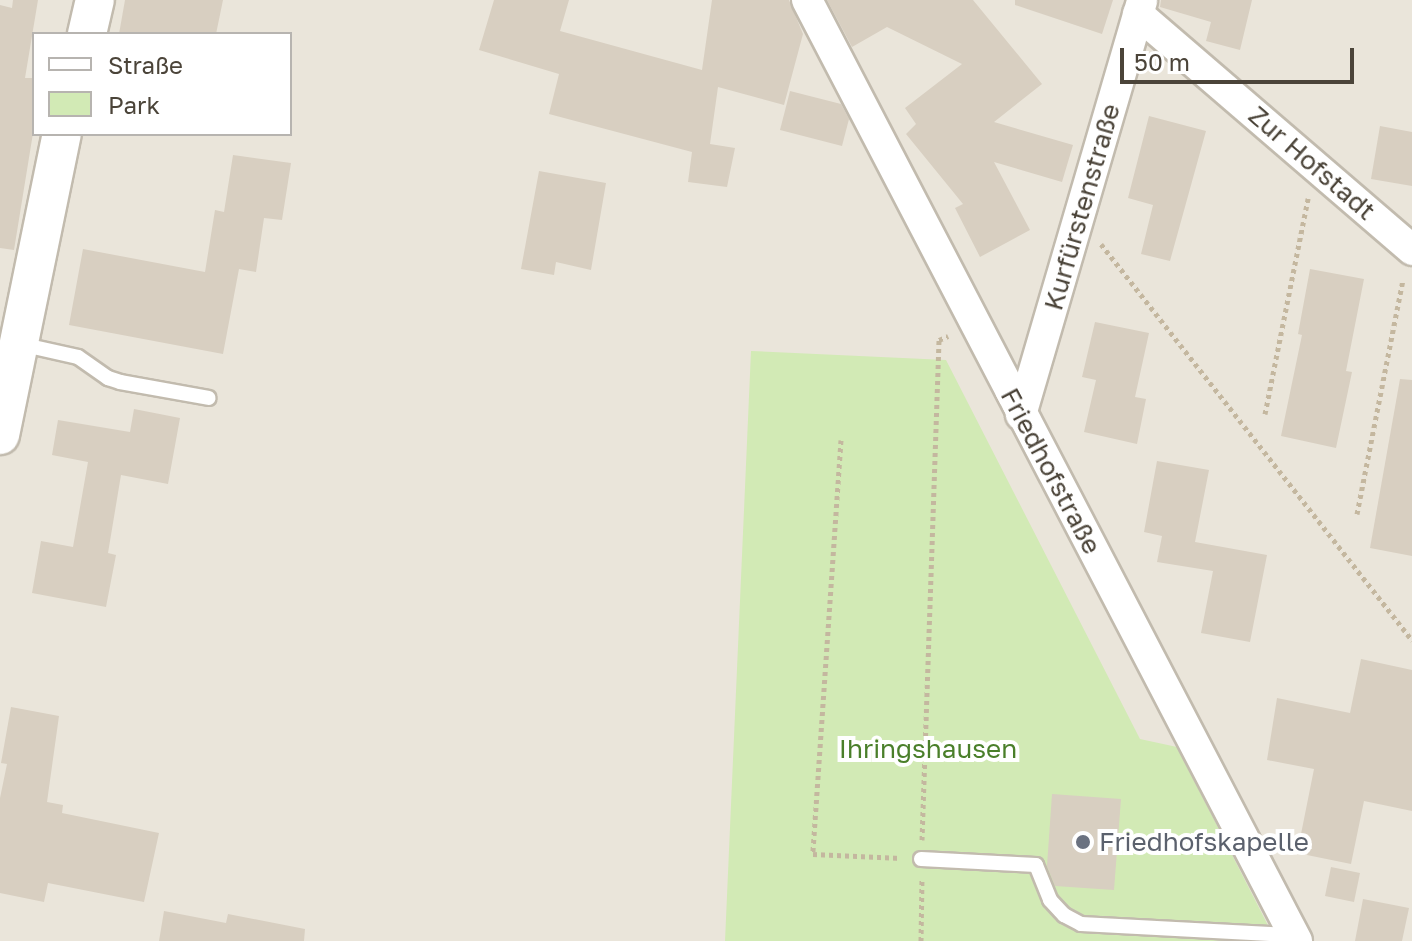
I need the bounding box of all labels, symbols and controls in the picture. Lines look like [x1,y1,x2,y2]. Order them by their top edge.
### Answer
legend [32,32,292,136]
scale bar [1124,32,1358,82]
text: 50 m [1134,47,1190,76]
text: Straße [108,50,183,79]
text: Park [108,90,160,119]
street label: Kurfürstenstraße [1038,100,1126,314]
street label: Zur Hofstadt [1242,100,1382,226]
street label: Friedhofstraße [994,383,1108,559]
park label: Ihringshausen [839,733,1017,765]
place label: Friedhofskapelle [1099,826,1309,858]
marker: Friedhofskapelle [1074,833,1092,851]

